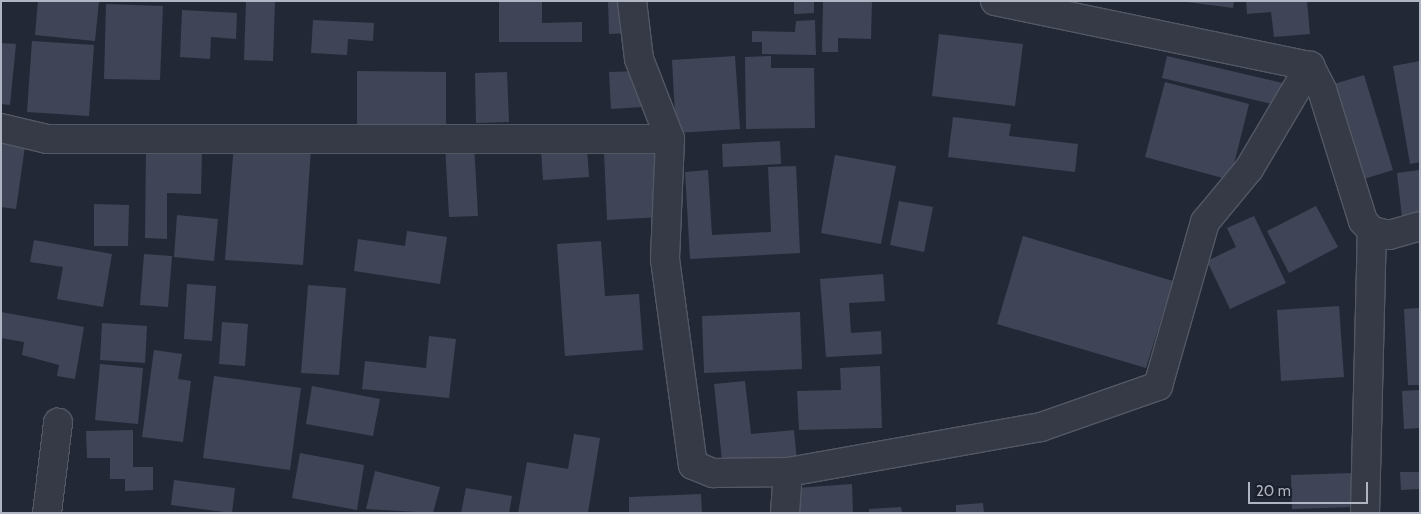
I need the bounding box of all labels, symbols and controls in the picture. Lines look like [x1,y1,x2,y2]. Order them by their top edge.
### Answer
scale bar [1251,472,1371,504]
text: 20 m [1256,482,1291,500]

